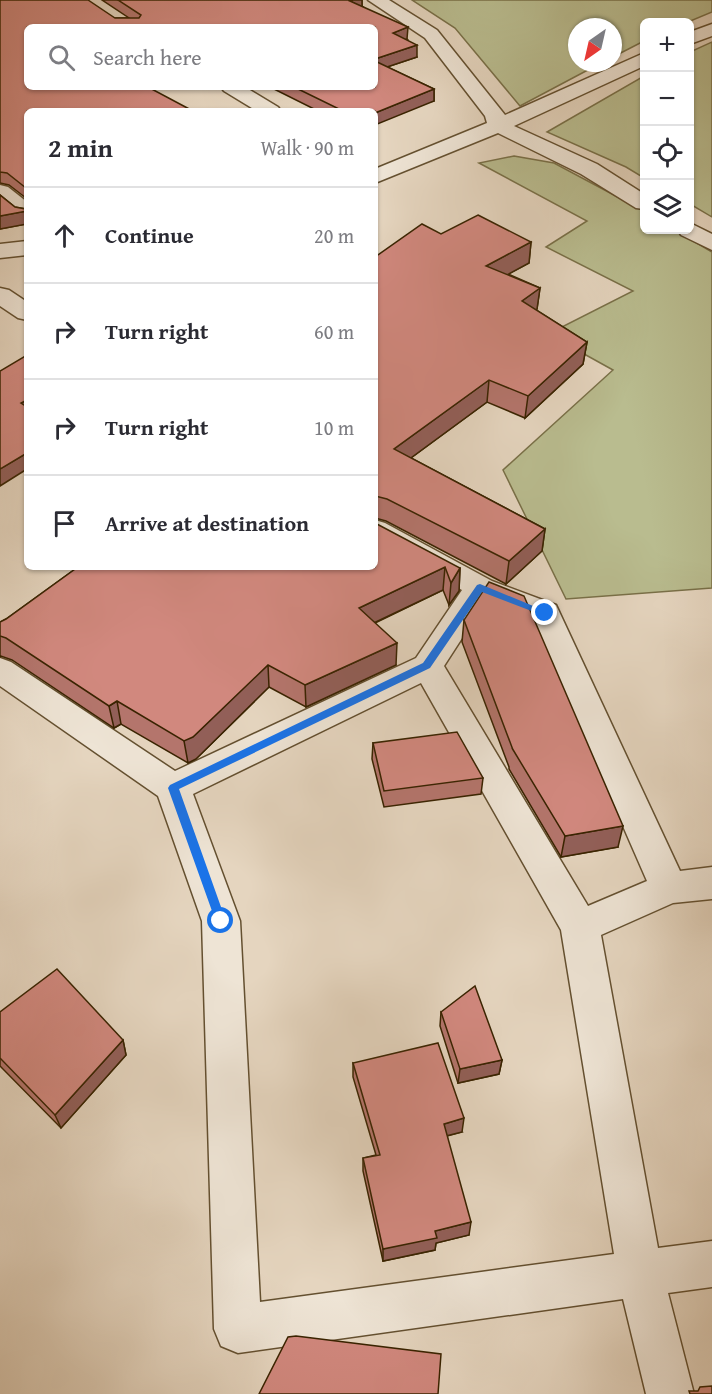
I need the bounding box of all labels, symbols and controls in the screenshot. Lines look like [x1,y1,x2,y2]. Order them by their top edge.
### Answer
north arrow [568,18,622,72]
map controls [640,18,694,234]
button: + [640,18,694,72]
search box [24,24,378,90]
icon: search [45,41,78,74]
text: Search here [93,41,202,73]
button: − [640,72,694,126]
button: locate [640,126,694,180]
text: 2 min [48,128,113,167]
text: Walk · 90 m [260,133,354,162]
button: layers [640,180,694,234]
icon: ahead [48,219,81,252]
text: Continue [105,219,194,251]
text: 20 m [314,221,354,250]
icon: right [48,315,81,348]
text: Turn right [105,315,208,347]
text: 60 m [314,317,354,346]
icon: right [48,411,81,444]
text: Turn right [105,411,208,443]
text: 10 m [314,413,354,442]
icon: arrive [48,507,81,540]
text: Arrive at destination [105,507,309,539]
route end [531,599,557,625]
route start [207,907,233,933]

